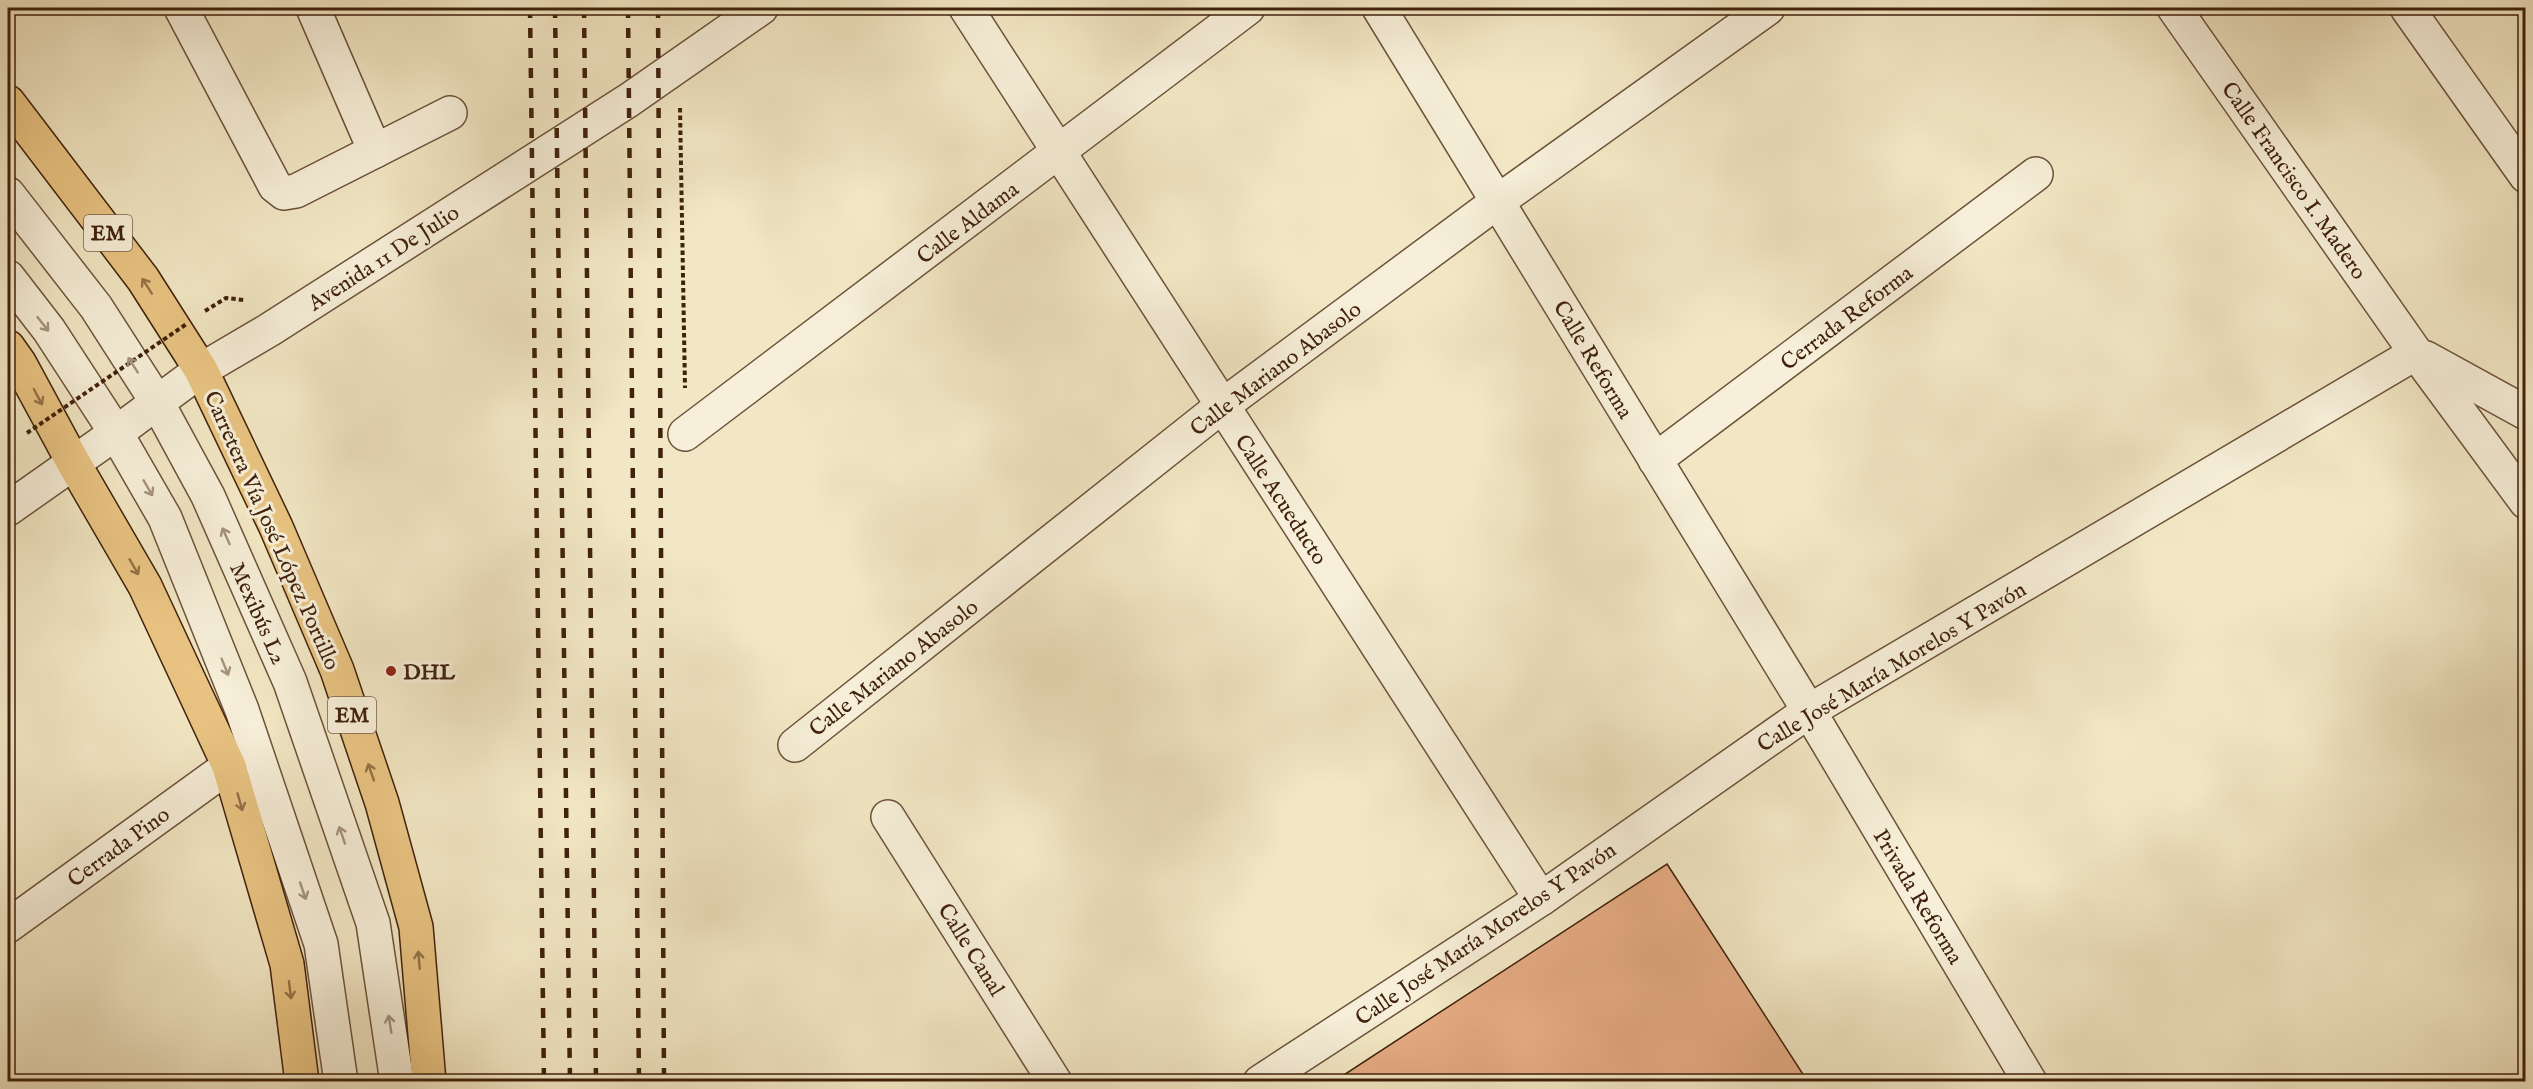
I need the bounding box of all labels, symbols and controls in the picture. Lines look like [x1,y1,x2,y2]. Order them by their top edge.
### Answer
street label: Calle Francisco I. Madero [2214,77,2372,286]
street label: Calle Aldama [912,176,1025,271]
street label: Avenida 11 De Julio [302,199,465,319]
road number: EM [84,215,132,251]
street label: Cerrada Reforma [1775,259,1919,377]
one-way arrow [141,278,153,294]
street label: Calle Mariano Abasolo [1185,296,1368,443]
street label: Calle Reforma [1546,296,1639,425]
one-way arrow [37,315,50,331]
one-way arrow [127,357,139,374]
one-way arrow [33,387,44,405]
street label: Carretera Vía José López Portillo [197,387,346,675]
street label: Calle Acueducto [1228,430,1333,571]
one-way arrow [142,479,154,496]
one-way arrow [220,528,231,546]
one-way arrow [128,558,140,575]
street label: Mexibús L2 [222,558,292,669]
street label: Calle José María Morelos Y Pavón [1752,576,2032,759]
street label: Calle Mariano Abasolo [804,594,985,743]
one-way arrow [220,657,231,676]
place label: DHL [403,659,456,687]
marker: DHL [384,664,398,678]
road number: EM [328,697,376,733]
one-way arrow [365,763,376,782]
one-way arrow [235,792,246,811]
street label: Cerrada Pino [63,801,176,894]
street label: Privada Reforma [1866,824,1969,970]
one-way arrow [336,826,347,845]
street label: Calle José María Morelos Y Pavón [1350,837,1622,1033]
one-way arrow [298,881,309,900]
street label: Calle Canal [931,898,1010,1002]
one-way arrow [413,951,424,971]
one-way arrow [285,979,296,999]
one-way arrow [384,1014,395,1034]

